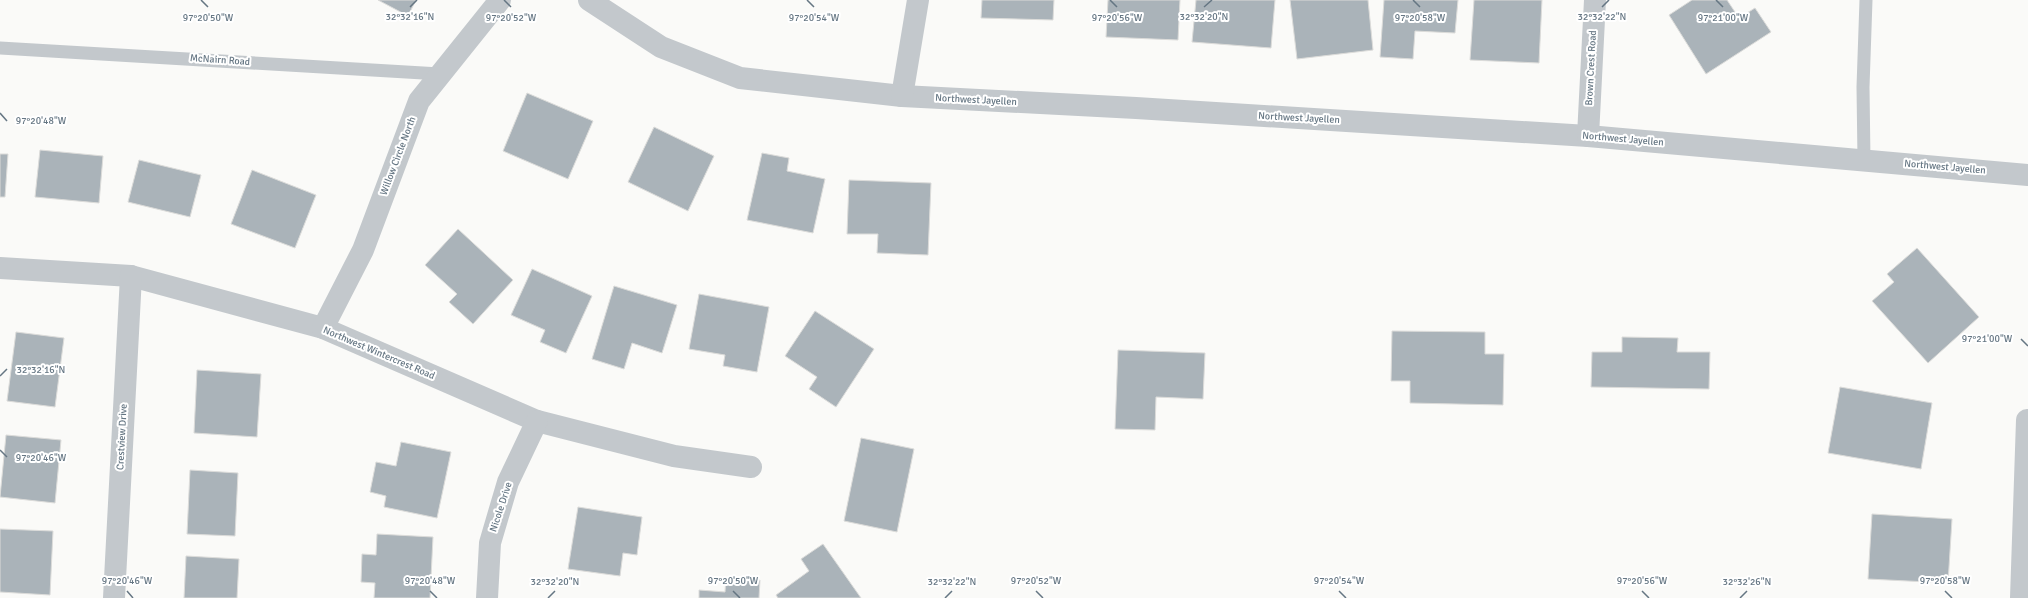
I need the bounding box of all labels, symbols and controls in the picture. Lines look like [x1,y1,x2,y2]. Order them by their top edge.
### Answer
text: 32°32'16"N [386,11,434,23]
text: 32°32'20"N [1180,11,1228,23]
text: 32°32'22"N [1578,11,1626,23]
text: 97°20'50"W [183,12,234,24]
text: 97°20'52"W [486,12,537,24]
text: 97°20'54"W [789,12,840,24]
text: 97°20'56"W [1092,12,1143,24]
text: 97°20'58"W [1395,12,1446,24]
text: 97°21'00"W [1698,12,1749,24]
street label: Brown Crest Road [1583,30,1599,106]
street label: McNairn Road [190,52,250,68]
street label: Northwest Jayellen [935,92,1017,108]
street label: Northwest Jayellen [1258,110,1340,126]
text: 97°20'48"W [16,115,67,127]
street label: Willow Circle North [377,115,419,197]
street label: Northwest Jayellen [1582,129,1664,149]
street label: Northwest Jayellen [1904,157,1986,177]
street label: Northwest Wintercrest Road [321,324,437,382]
text: 97°21'00"W [1962,333,2013,345]
text: 32°32'16"N [17,364,65,376]
street label: Crestview Drive [114,404,130,470]
text: 97°20'46"W [16,452,67,464]
street label: Nicole Drive [487,481,515,533]
text: 97°20'46"W [102,575,153,587]
text: 97°20'48"W [405,575,456,587]
text: 97°20'50"W [708,575,759,587]
text: 97°20'52"W [1011,575,1062,587]
text: 97°20'54"W [1314,575,1365,587]
text: 97°20'56"W [1617,575,1668,587]
text: 97°20'58"W [1920,575,1971,587]
text: 32°32'20"N [531,576,579,588]
text: 32°32'22"N [928,576,976,588]
text: 32°32'26"N [1723,576,1771,588]

